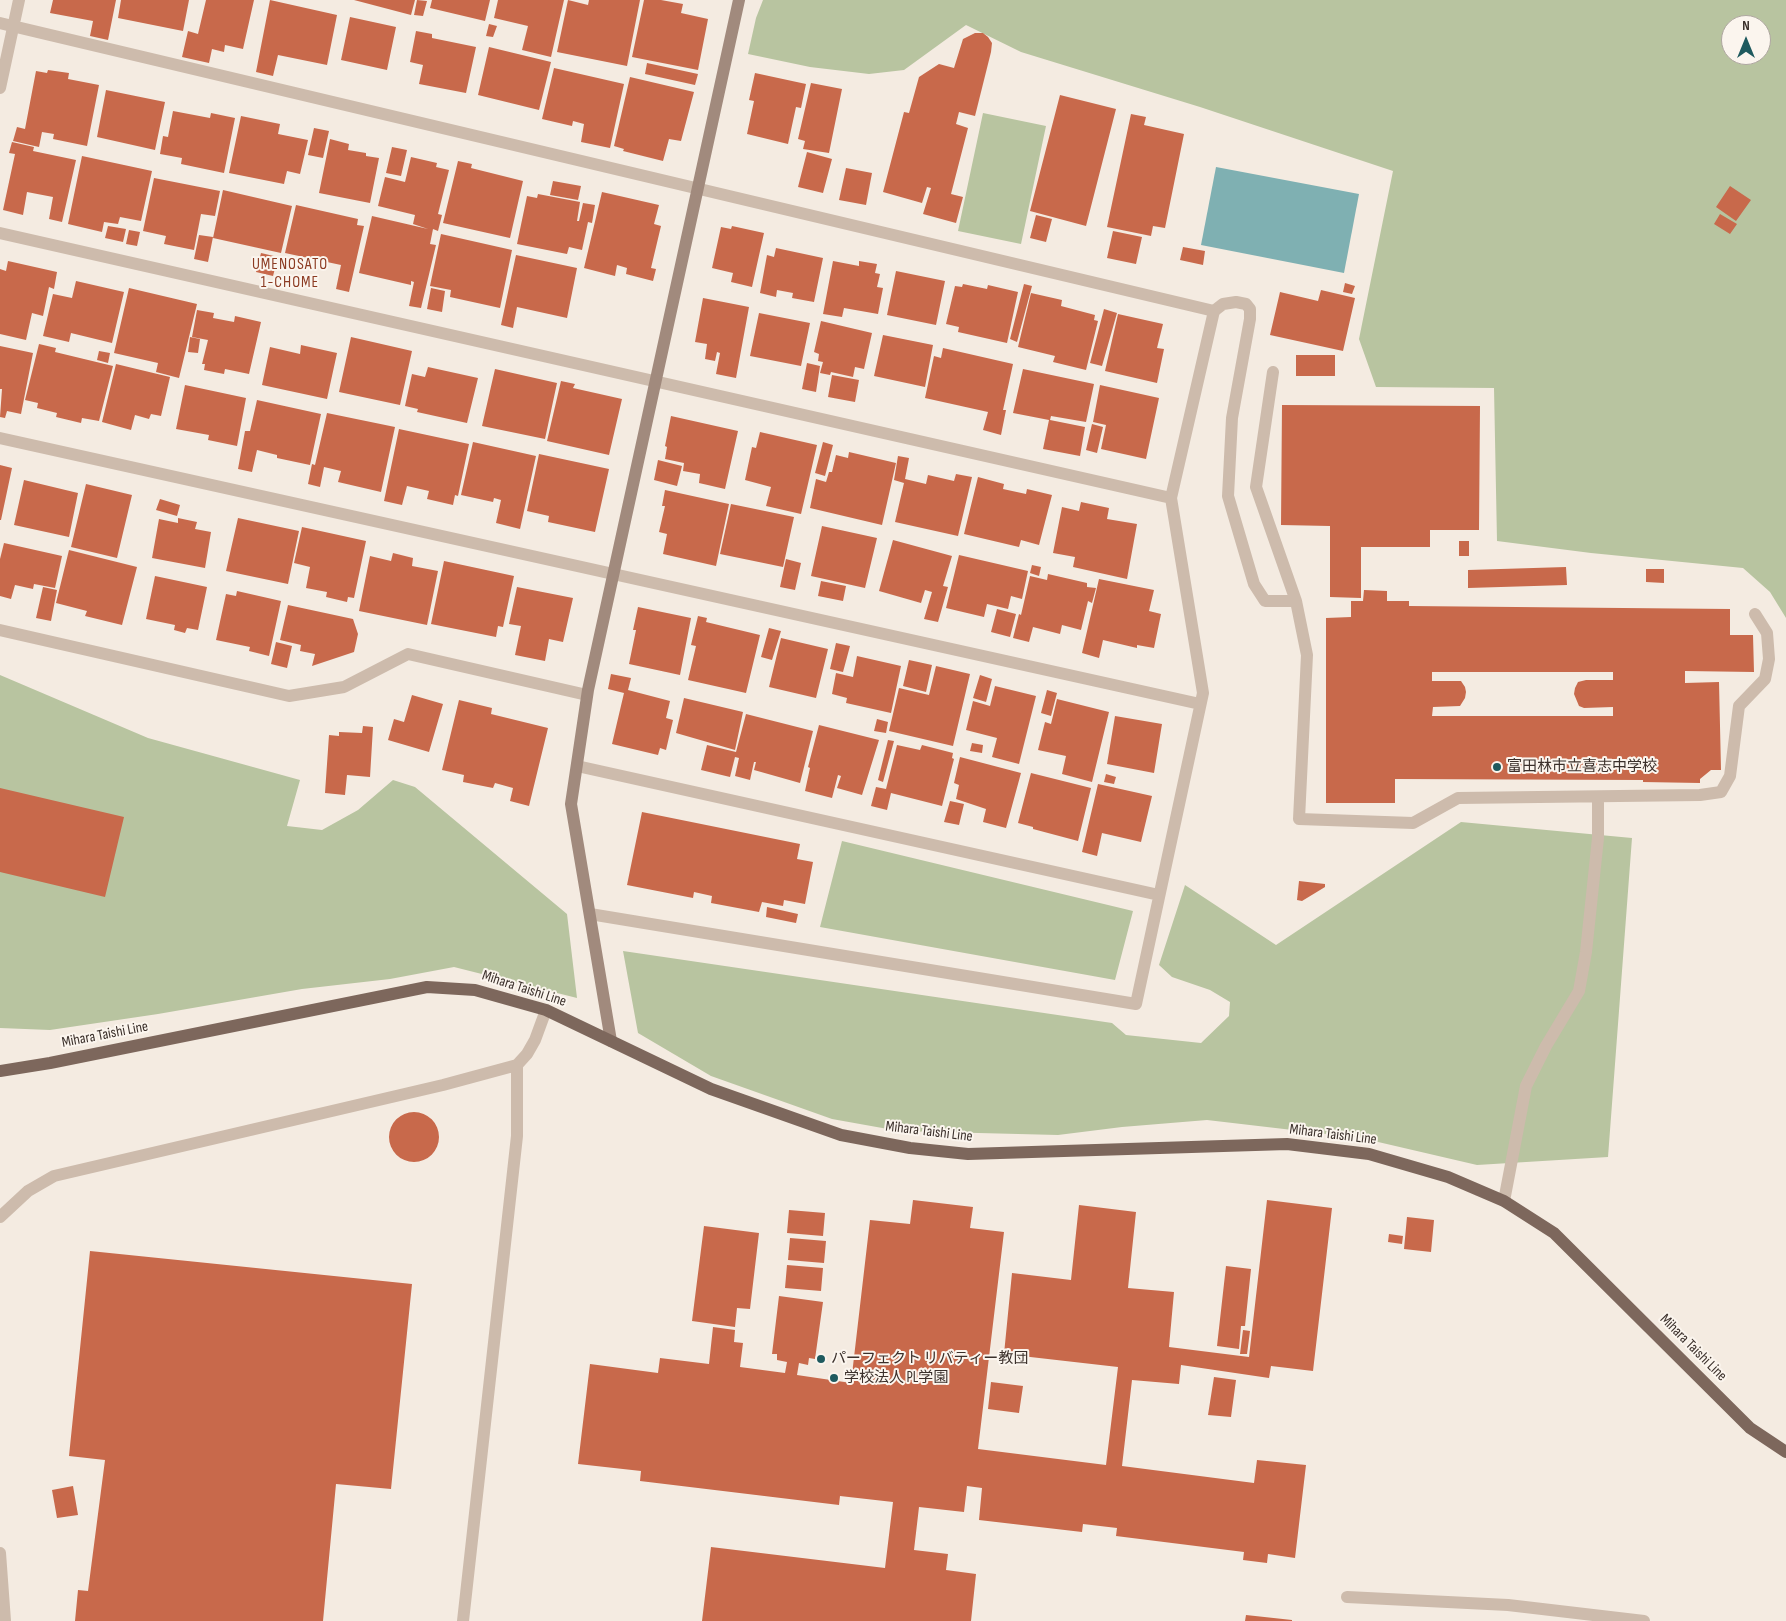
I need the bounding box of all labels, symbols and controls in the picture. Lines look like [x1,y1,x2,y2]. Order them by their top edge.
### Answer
north arrow [1721,15,1771,65]
text: N [1742,17,1750,34]
district label: UMENOSATO 1-CHOME [251,255,329,293]
place label: 富田林市立喜志中学校 [1507,758,1657,776]
marker: 富田林市立喜志中学校 [1491,761,1503,773]
street label: Mihara Taishi Line [480,967,568,1011]
street label: Mihara Taishi Line [60,1018,150,1052]
street label: Mihara Taishi Line [884,1118,974,1146]
street label: Mihara Taishi Line [1288,1121,1378,1149]
street label: Mihara Taishi Line [1656,1311,1730,1385]
place label: パーフェクト リバティー教団 [831,1350,1028,1368]
marker: パーフェクト リバティー教団 [815,1353,827,1365]
place label: 学校法人 PL学園 [844,1369,948,1387]
marker: 学校法人 PL学園 [828,1372,840,1384]

